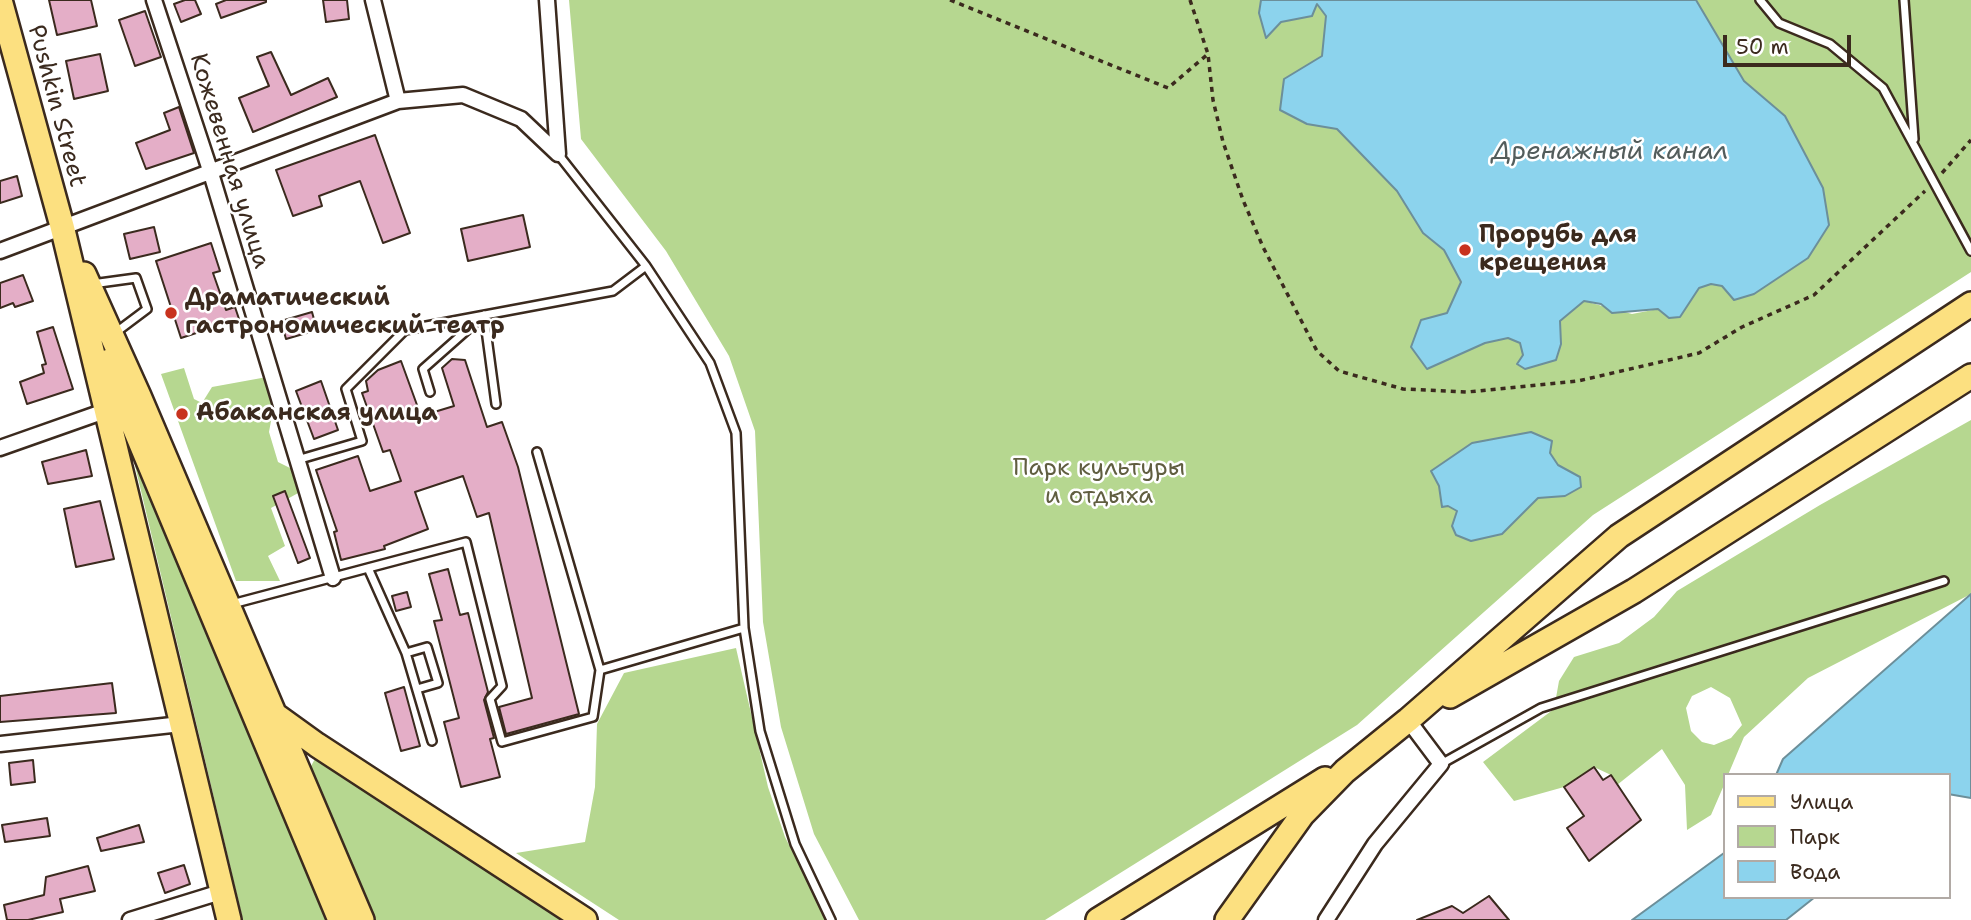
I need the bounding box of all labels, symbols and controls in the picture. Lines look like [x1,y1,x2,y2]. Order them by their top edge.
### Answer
scale bar [1726,21,1854,65]
street label: Pushkin Street [21,22,91,190]
text: 50 m [1736,33,1789,61]
street label: Кожевенная улица [183,50,275,272]
water label: Дренажный канал [1492,136,1728,168]
place label: Прорубь для крещения [1479,222,1637,278]
marker: Прорубь для крещения [1457,242,1473,258]
place label: Драматический гастрономический театр [185,285,504,341]
marker: Драматический гастрономический театр [163,305,179,321]
place label: Абаканская улица [196,400,438,428]
marker: Абаканская улица [174,406,190,422]
park label: Парк культуры и отдыха [1013,455,1185,511]
legend [1722,773,1950,899]
text: Улица [1790,788,1853,816]
text: Парк [1790,823,1840,851]
text: Вода [1790,858,1840,886]

